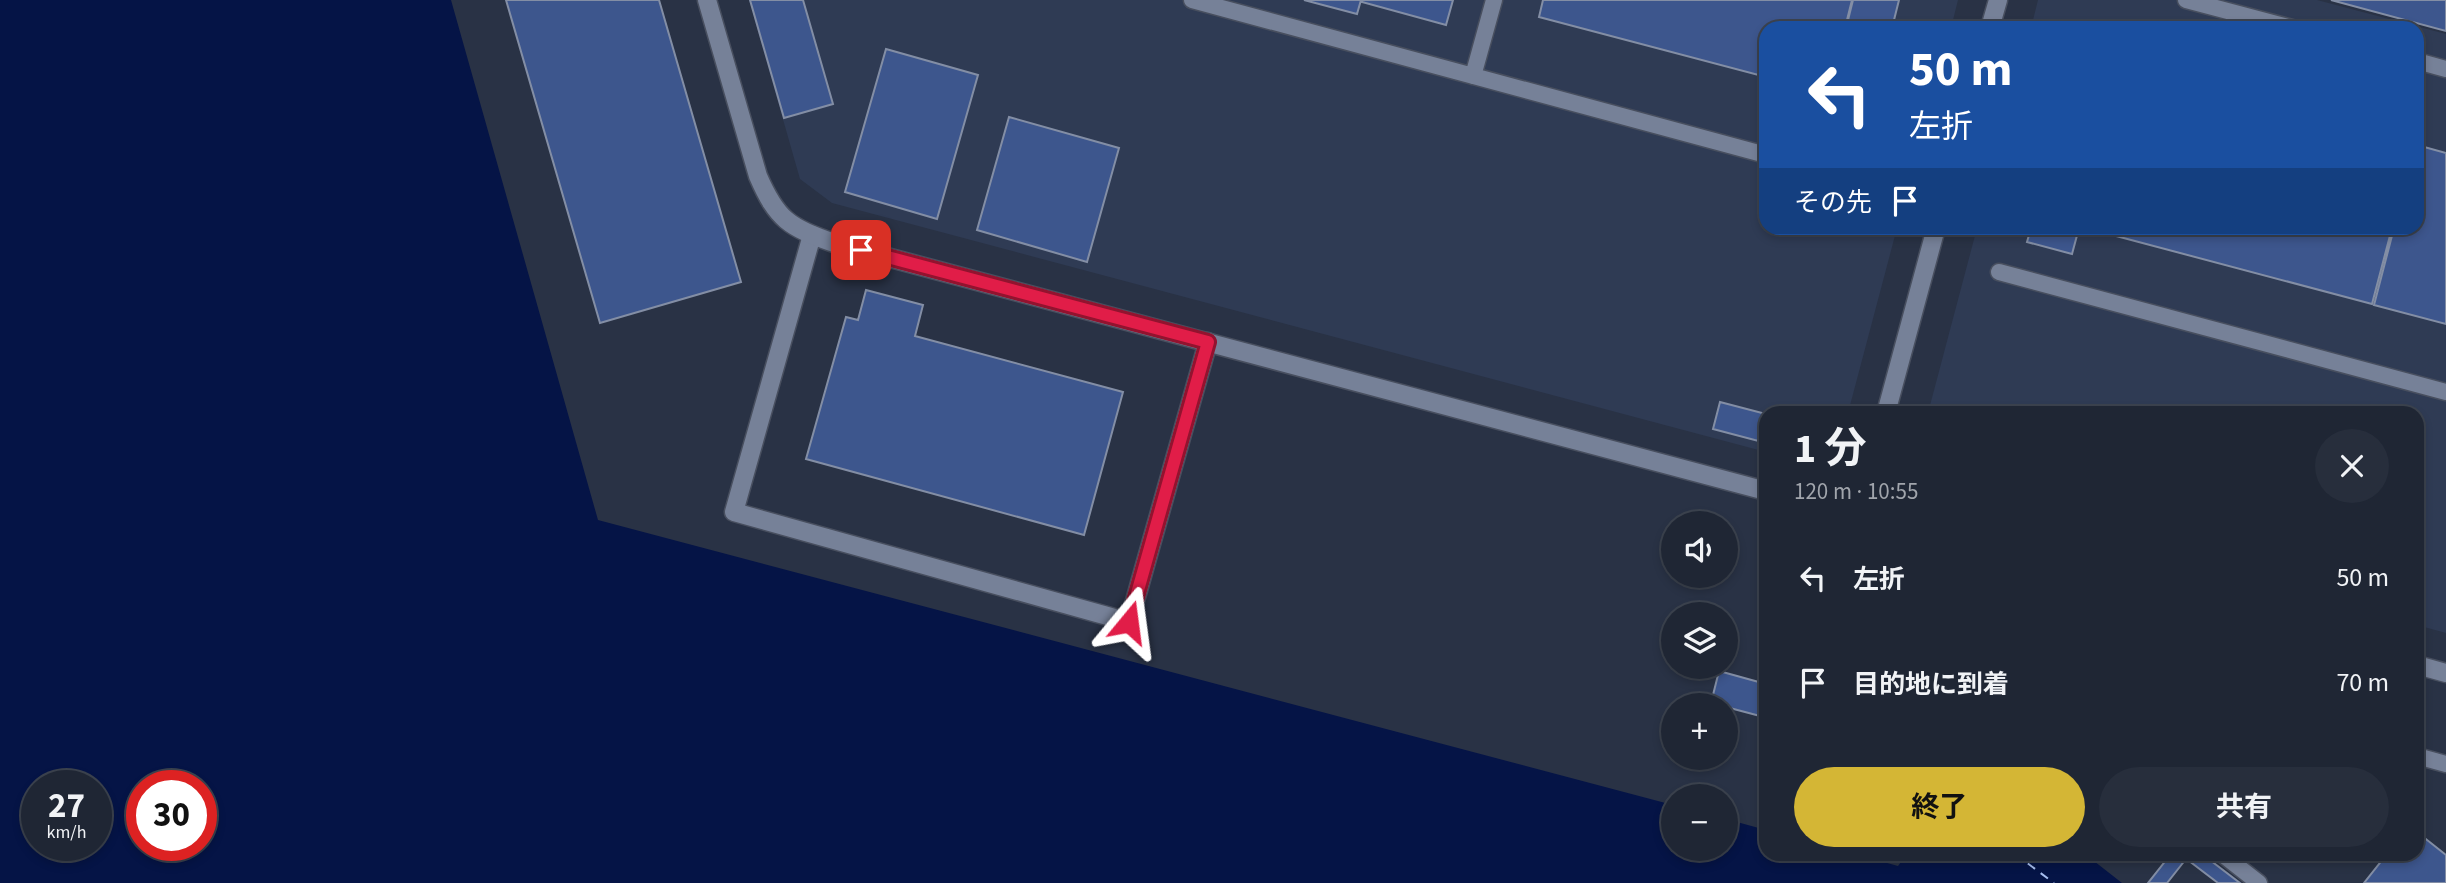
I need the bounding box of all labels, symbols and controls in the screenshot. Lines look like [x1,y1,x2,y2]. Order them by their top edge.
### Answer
text: 50 m [1909,35,2013,105]
icon: left [1794,49,1885,140]
text: 左折 [1909,104,1973,150]
icon: arrive [1886,182,1924,220]
text: その先 [1794,184,1872,221]
pin [831,220,891,280]
icon: arrive [842,231,880,269]
text: 1 分 [1794,419,1867,479]
button: close [2315,429,2389,503]
text: 120 m · 10:55 [1794,475,1918,508]
map controls [1661,511,1738,861]
button: sound [1661,511,1738,588]
icon: left [1794,559,1832,597]
text: 50 m [2336,559,2389,596]
text: 左折 [1853,561,1905,598]
position arrow [1092,585,1166,659]
button: layers [1661,602,1738,679]
icon: arrive [1794,664,1832,702]
text: 70 m [2336,664,2389,701]
text: 目的地に到着 [1853,666,2009,703]
button: + [1661,693,1738,770]
button: 終了 [1794,767,2085,847]
button: 共有 [2099,767,2389,847]
speed limit sign: 30 [126,770,217,861]
text: 27 [48,781,85,831]
button: − [1661,784,1738,861]
text: km/h [47,820,86,845]

